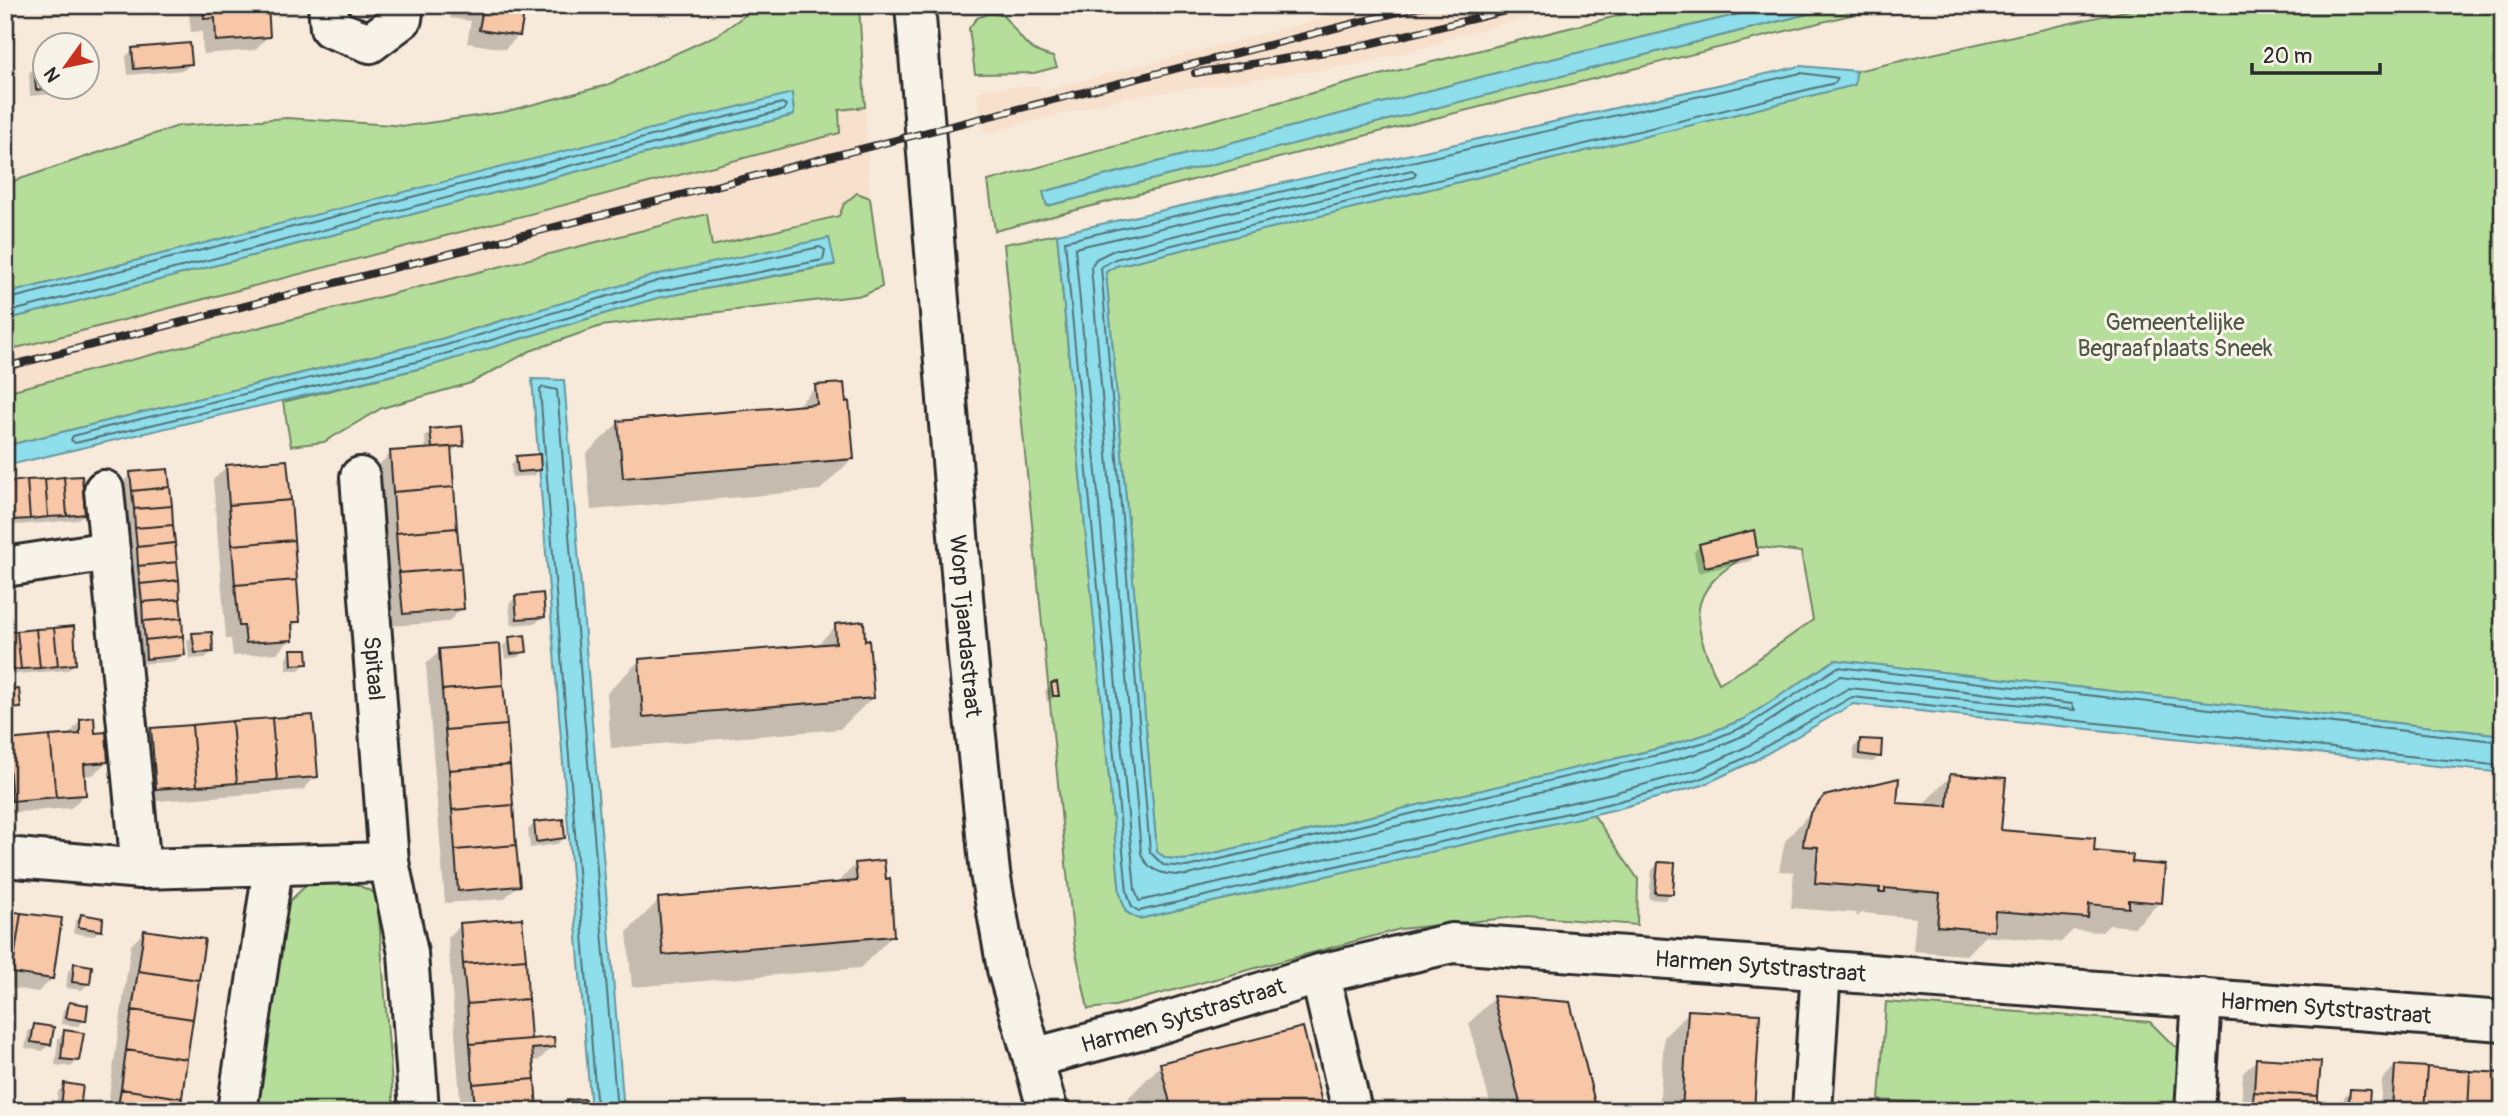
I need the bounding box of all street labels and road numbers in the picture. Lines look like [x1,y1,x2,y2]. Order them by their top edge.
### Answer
street label: Worp Tjaardastraat [944,534,989,719]
street label: Spitaal [358,635,391,702]
street label: Harmen Sytstrastraat [1654,944,1868,988]
street label: Harmen Sytstrastraat [1078,971,1289,1059]
street label: Harmen Sytstrastraat [2219,986,2433,1030]

